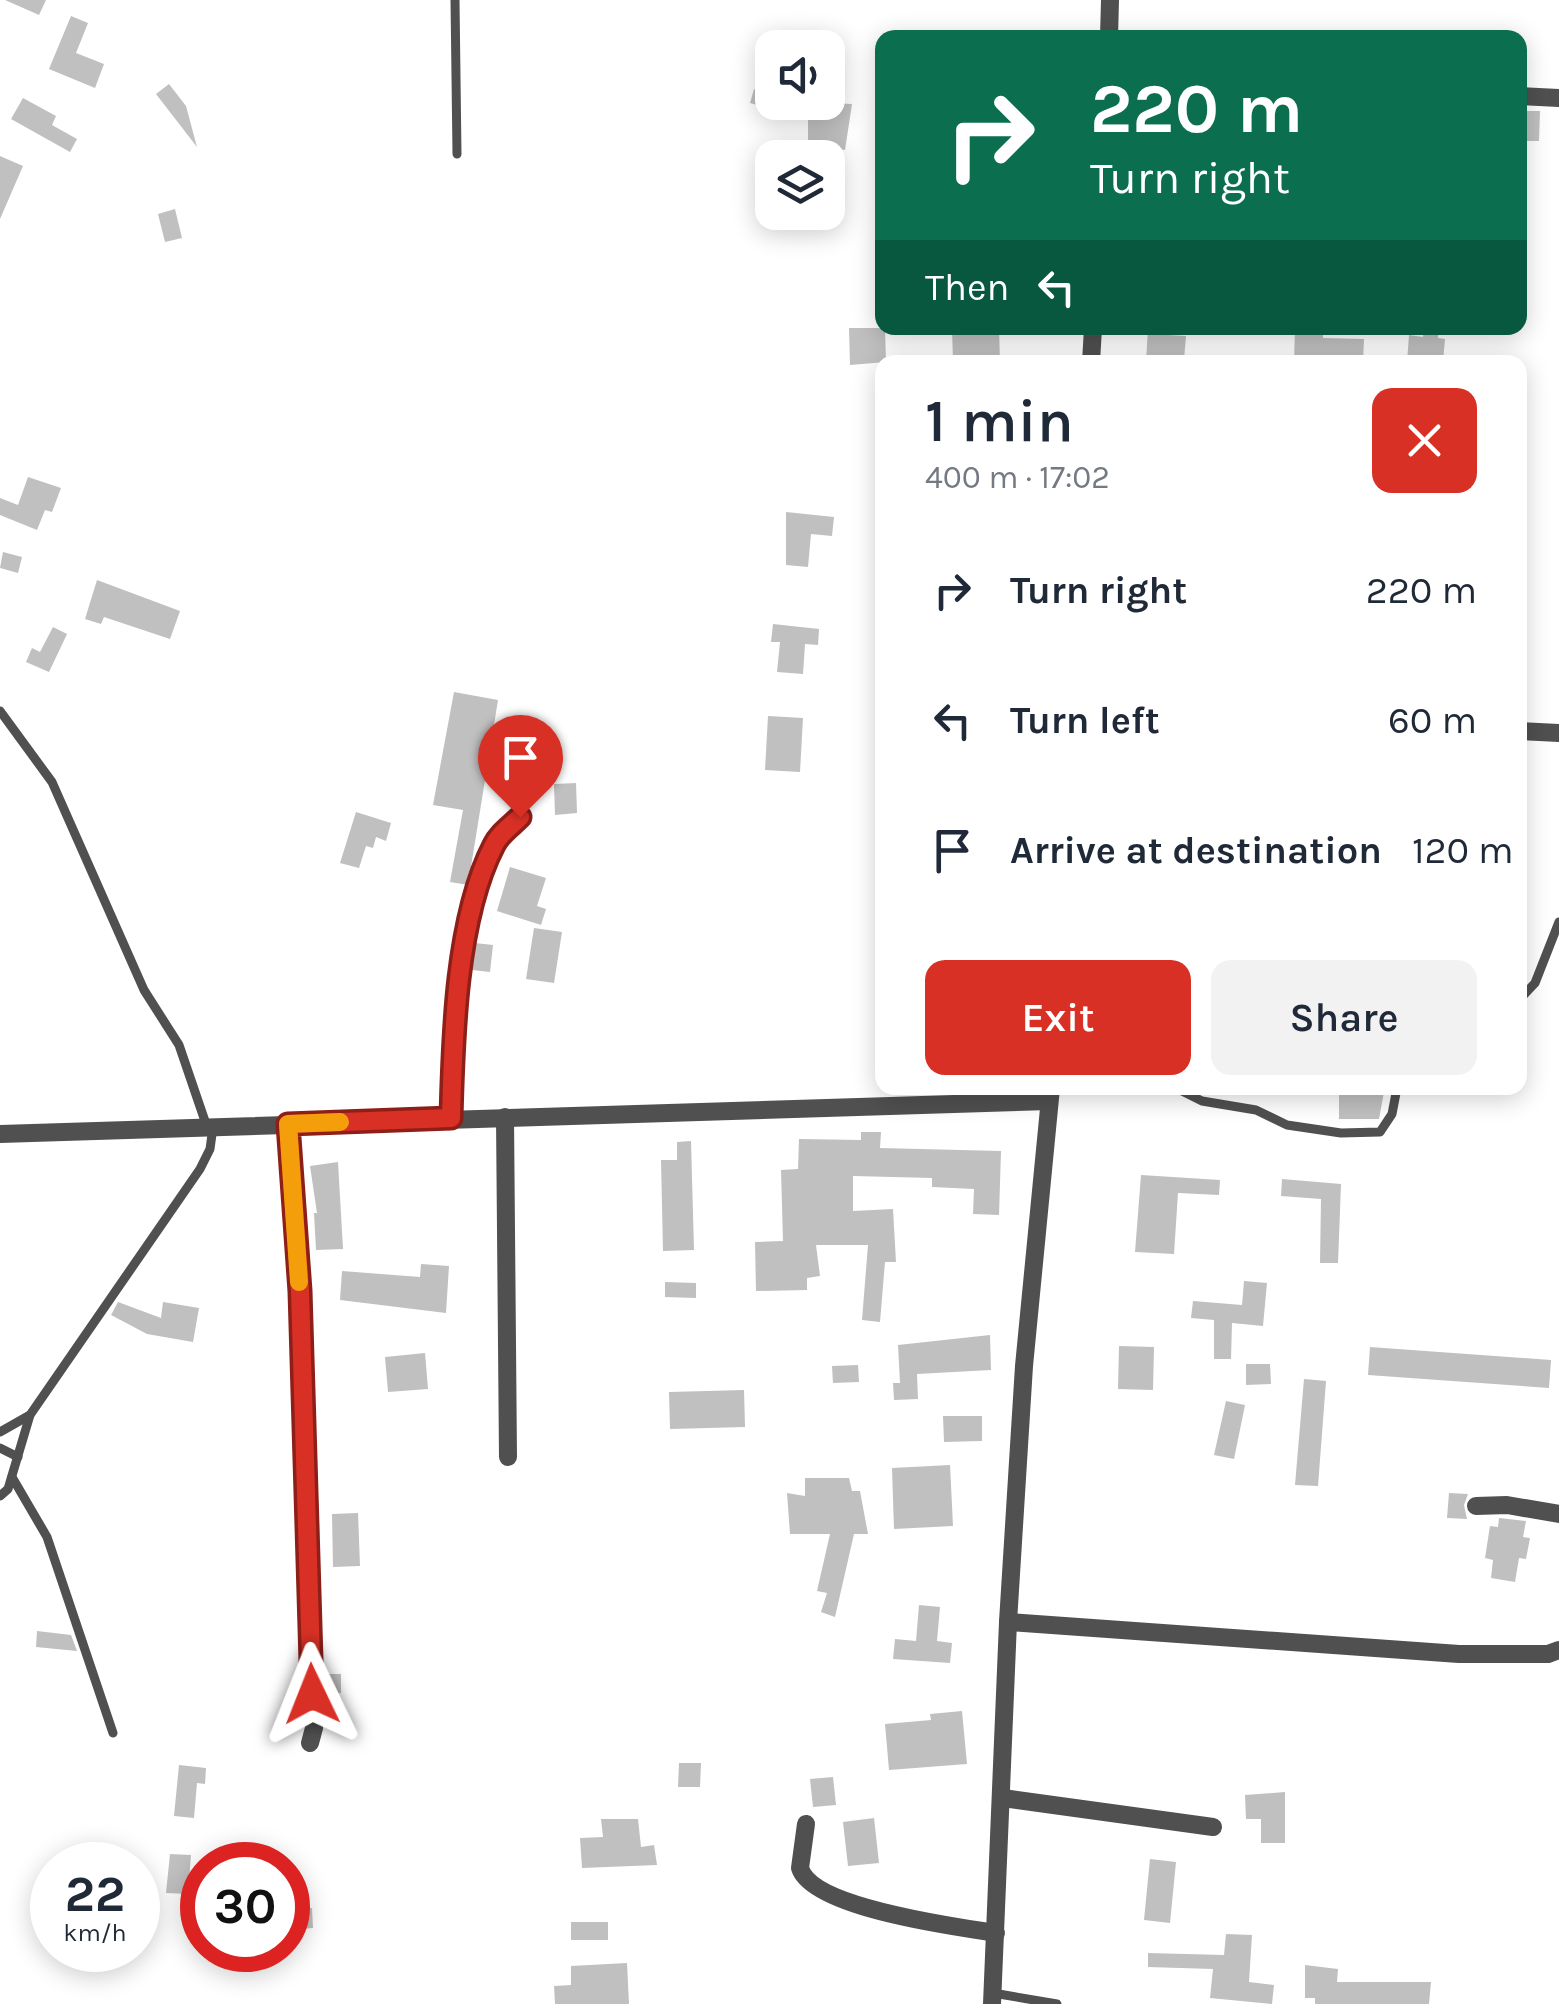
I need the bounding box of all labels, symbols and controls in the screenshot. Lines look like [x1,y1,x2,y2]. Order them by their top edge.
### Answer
map controls [755,30,845,230]
button: sound [755,30,845,120]
text: 220 m [1090,68,1303,150]
icon: right [925,70,1055,200]
button: layers [755,140,845,230]
text: Turn right [1090,152,1290,204]
icon: left [1029,260,1084,315]
text: Then [925,265,1009,310]
text: 1 min [925,386,1074,456]
button: close [1372,388,1477,493]
text: 400 m · 17:02 [925,459,1110,496]
icon: right [925,563,980,618]
text: Turn right [1010,568,1187,613]
text: 220 m [1366,568,1477,613]
icon: left [925,693,980,748]
text: Turn left [1010,698,1160,743]
text: 60 m [1388,698,1477,743]
pin [478,715,563,818]
icon: arrive [493,730,548,785]
icon: arrive [925,823,980,878]
text: Arrive at destination [1010,828,1382,873]
text: 120 m [1412,828,1514,873]
button: Exit [925,960,1191,1075]
button: Share [1211,960,1477,1075]
position arrow [260,1642,364,1746]
speed limit sign: 30 [180,1842,310,1972]
text: 22 [65,1865,125,1924]
text: km/h [63,1918,127,1947]

